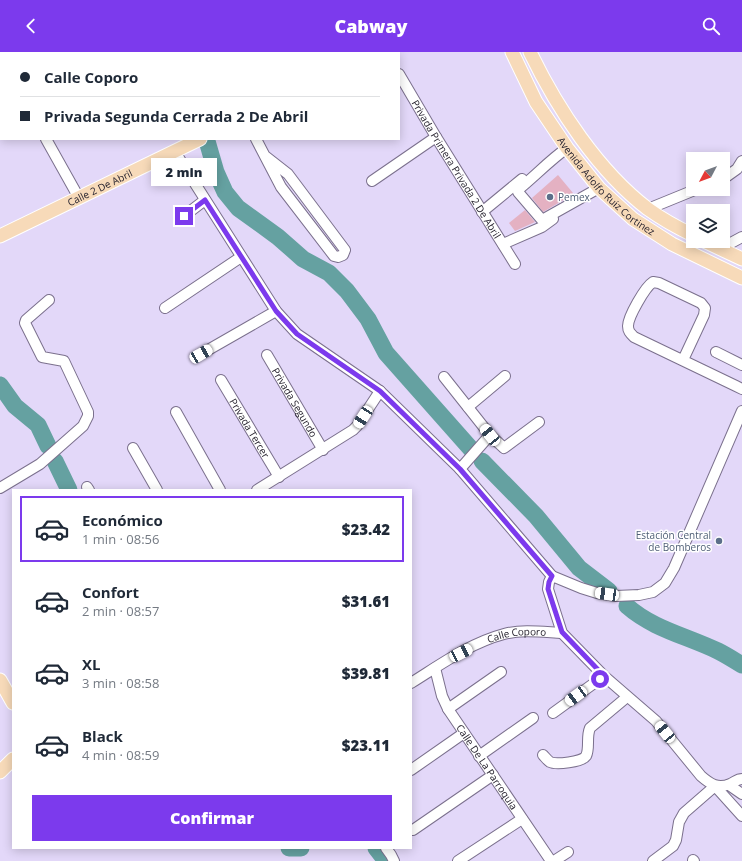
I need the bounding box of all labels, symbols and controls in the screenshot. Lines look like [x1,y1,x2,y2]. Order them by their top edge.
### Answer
text: Cabway [334,14,408,38]
icon: back [20,15,42,37]
icon: search [700,15,722,37]
text: Calle Coporo [44,67,138,87]
street label: Privada Primera Privada 2 De Abril [409,97,504,241]
text: Privada Segunda Cerrada 2 De Abril [44,106,308,126]
street label: Avenida Adolfo Ruiz Cortinez [555,134,658,238]
north arrow [686,152,730,196]
map controls [686,152,730,248]
callout: 2 min [151,158,217,186]
text: 2 min [166,163,202,181]
street label: Calle 2 De Abril [65,166,135,209]
place label: Pemex [558,190,591,204]
marker: Pemex [545,192,555,202]
button: layers [686,204,730,248]
route end [175,207,193,225]
car [188,343,214,365]
street label: Privada Segundo [269,365,321,440]
street label: Privada Tercer [226,396,273,461]
car [351,404,375,430]
car [478,422,502,448]
text: Económico [82,510,163,530]
icon: car [34,511,70,547]
text: $23.42 [342,519,390,539]
place label: Estación Central de Bomberos [636,528,711,554]
text: 1 min · 08:56 [82,530,159,548]
marker: Estación Central de Bomberos [714,536,724,546]
text: Confort [82,582,139,602]
icon: car [34,583,70,619]
car [594,586,620,602]
text: $31.61 [342,591,390,611]
text: 2 min · 08:57 [82,602,159,620]
street label: Calle Coporo [485,624,547,646]
car [448,642,474,664]
text: XL [82,654,100,674]
icon: car [34,655,70,691]
text: $39.81 [342,663,390,683]
route start [591,670,609,688]
text: 3 min · 08:58 [82,674,159,692]
car [563,684,589,708]
car [653,719,677,745]
street label: Calle De La Parroquia [453,721,521,812]
text: Black [82,726,123,746]
icon: car [34,727,70,763]
text: $23.11 [342,735,390,755]
text: 4 min · 08:59 [82,746,159,764]
button: Confirmar [32,795,392,841]

